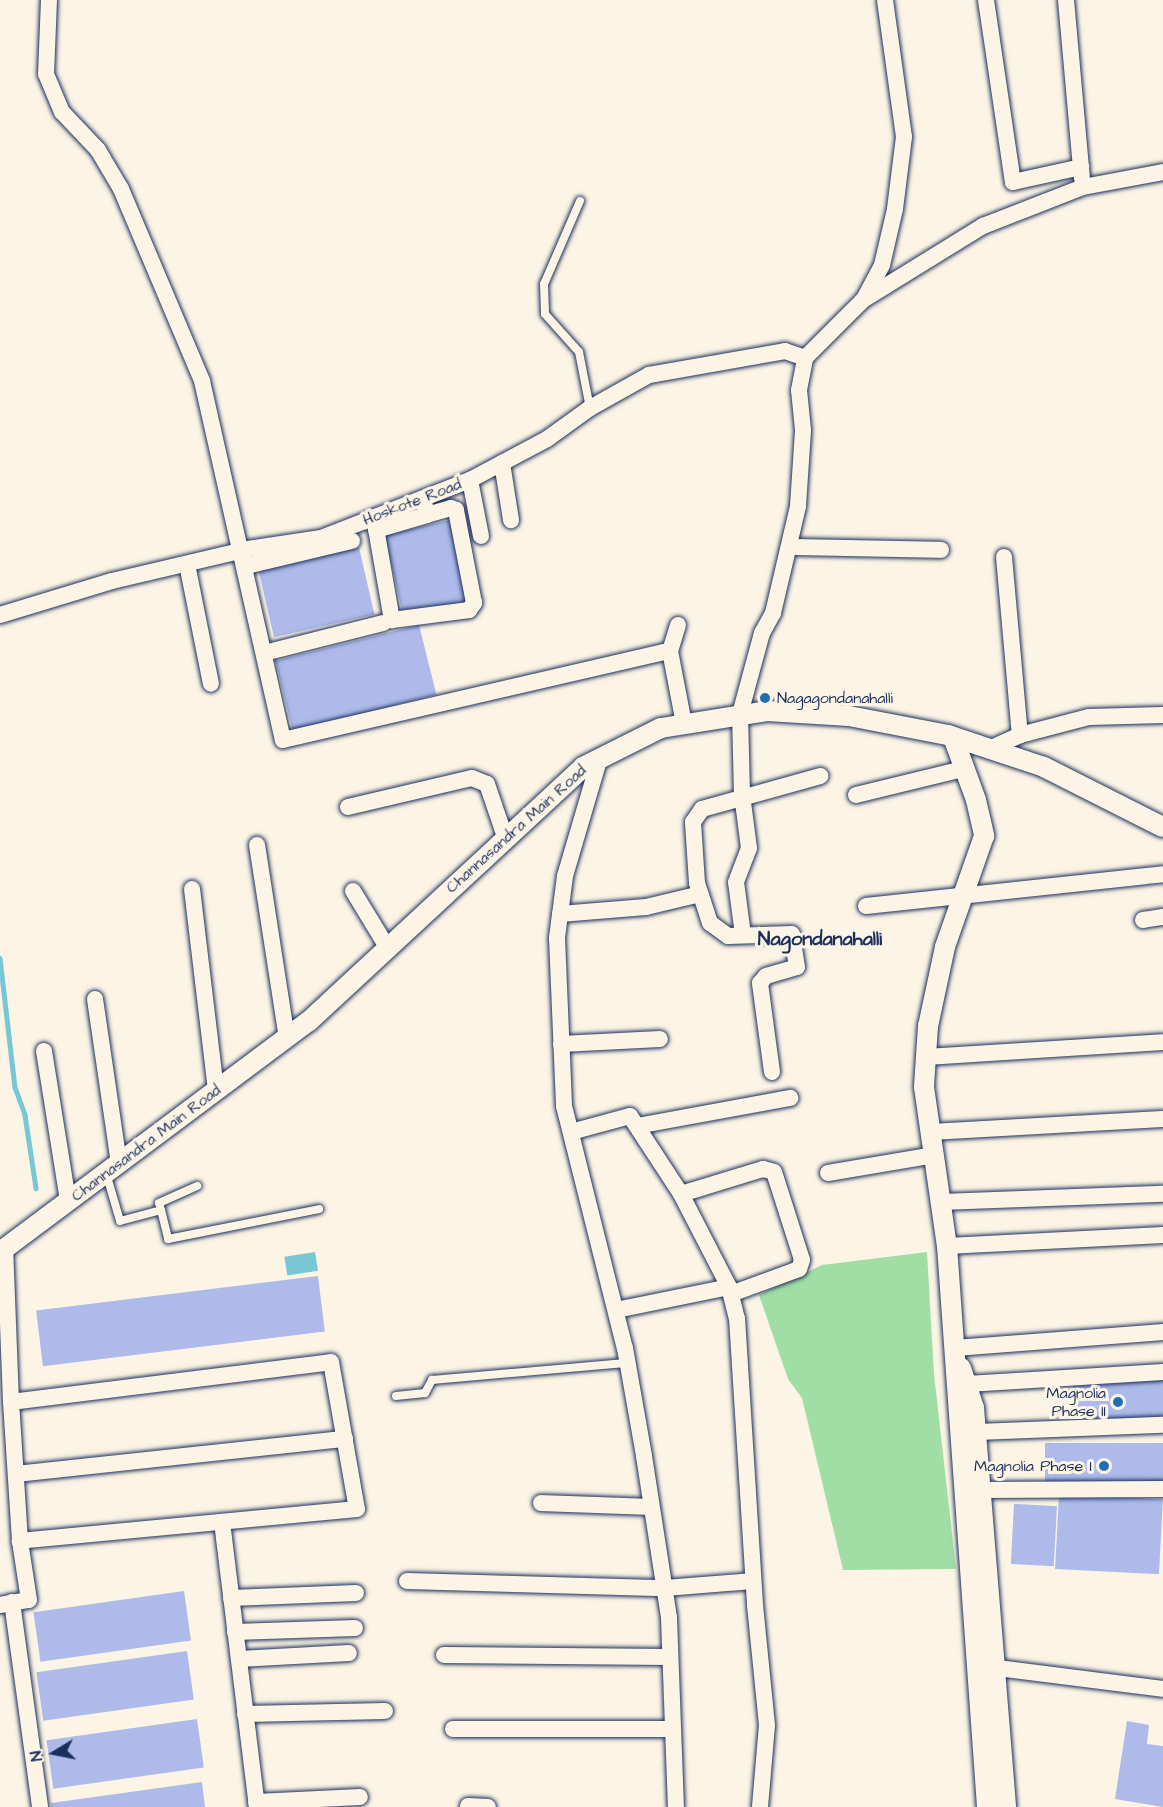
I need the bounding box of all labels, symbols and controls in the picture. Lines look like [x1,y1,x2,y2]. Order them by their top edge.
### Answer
street label: Hoskote Road [360,474,464,530]
place label: Nagagondanahalli [777,688,893,708]
marker: Nagagondanahalli [758,691,772,705]
street label: Channasandra Main Road [442,761,590,897]
district label: Nagondanahalli [758,927,882,951]
street label: Channasandra Main Road [67,1080,225,1206]
place label: Magnolia Phase II [1046,1383,1106,1421]
marker: Magnolia Phase II [1111,1395,1125,1409]
place label: Magnolia Phase I [974,1456,1092,1476]
marker: Magnolia Phase I [1097,1459,1111,1473]
north arrow [24,1723,84,1783]
text: N [25,1749,48,1763]

